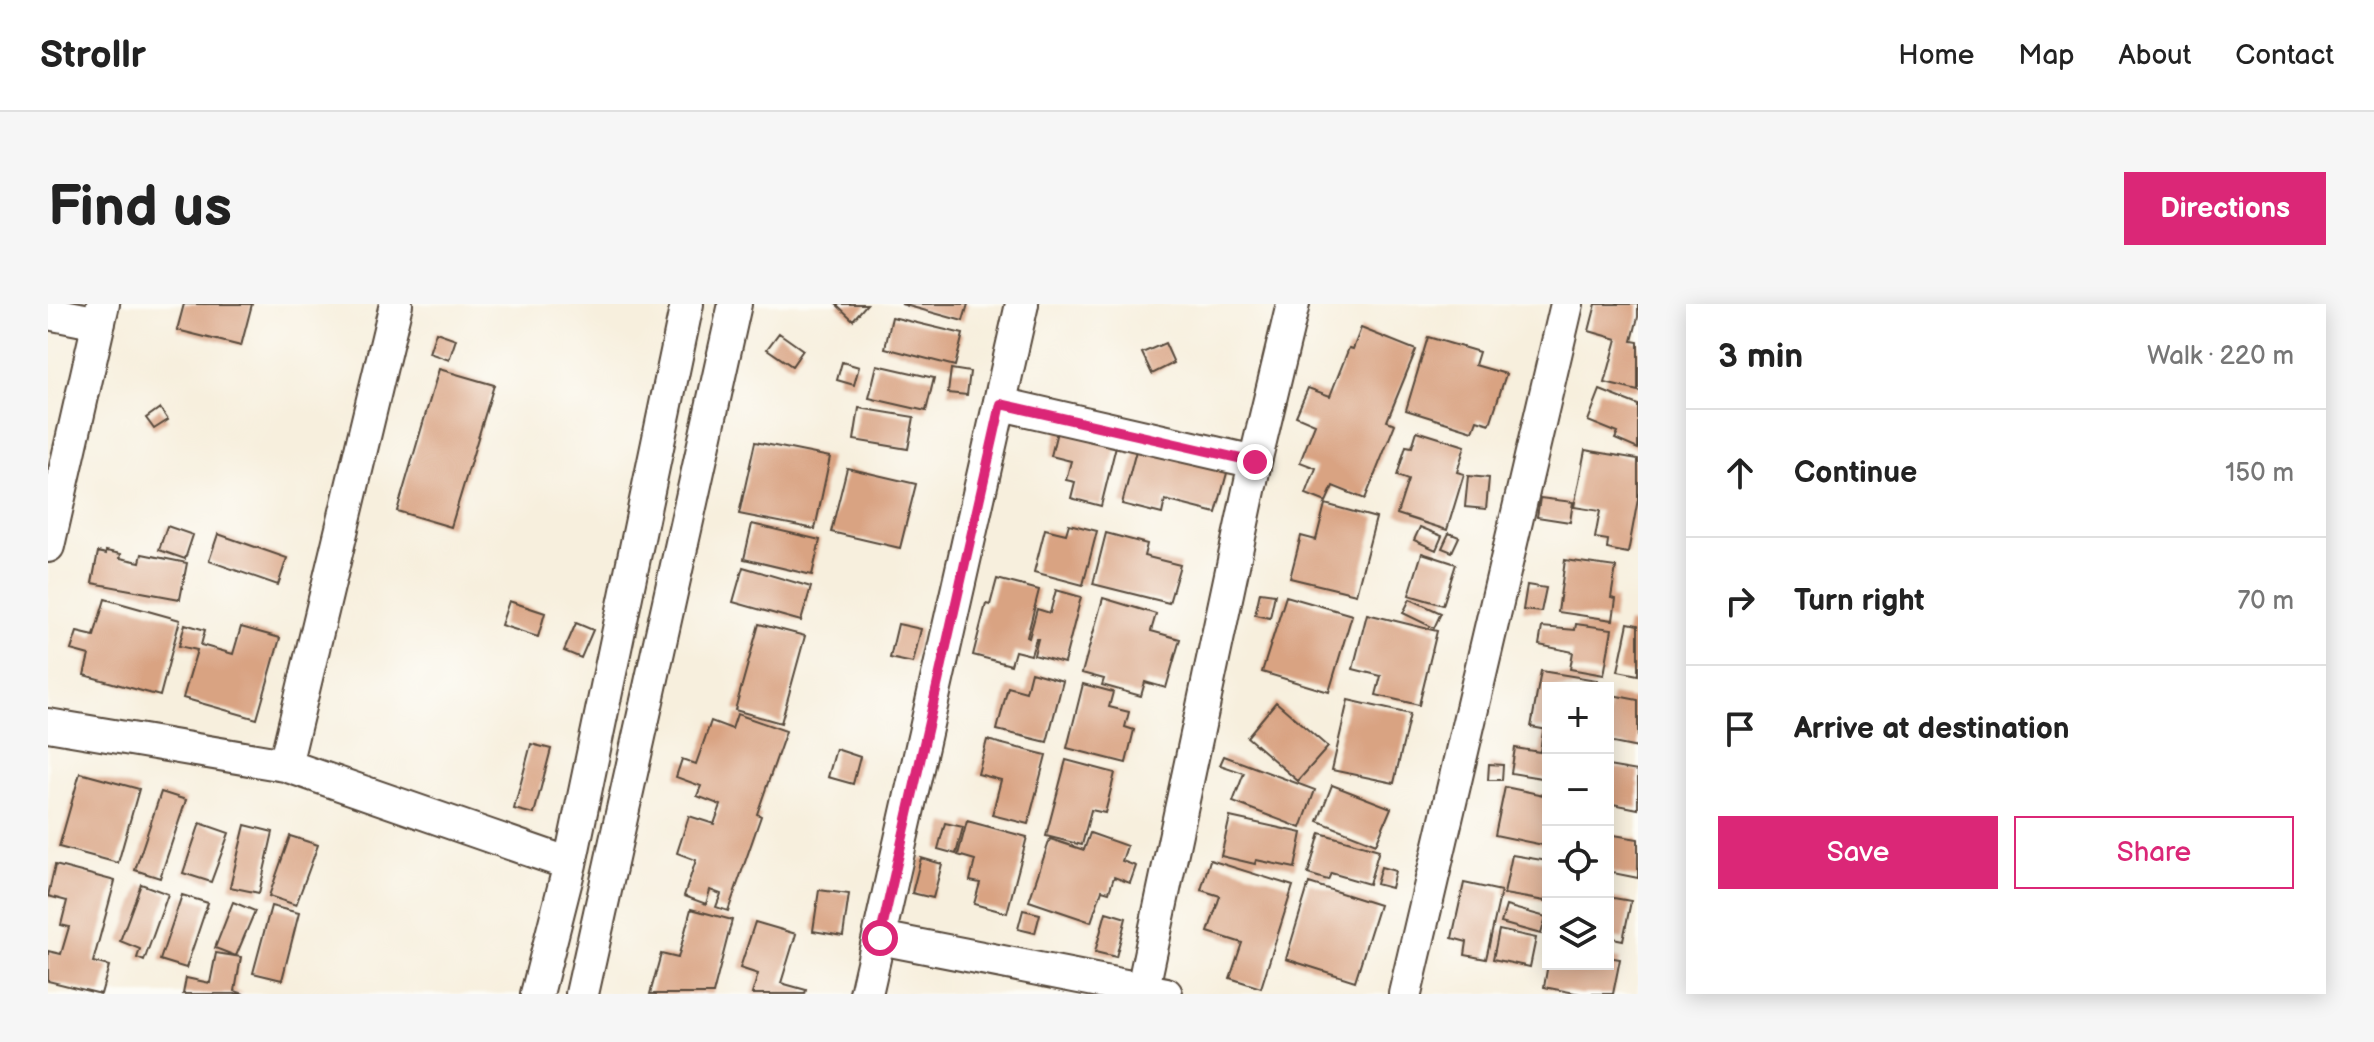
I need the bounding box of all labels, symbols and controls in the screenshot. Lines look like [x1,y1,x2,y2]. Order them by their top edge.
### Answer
text: Strollr [40,33,146,78]
text: Home [1898,39,1974,72]
text: Map [2018,39,2075,72]
text: About [2119,39,2191,72]
text: Contact [2235,39,2334,72]
button: Directions [2124,172,2326,245]
text: Find us [48,175,232,242]
text: 3 min [1718,336,1803,377]
text: Walk · 220 m [2147,341,2294,372]
route end [1237,444,1273,480]
icon: ahead [1718,451,1762,495]
text: Continue [1794,455,1917,491]
text: 150 m [2225,458,2294,489]
icon: right [1718,579,1762,623]
text: Turn right [1794,583,1925,619]
text: 70 m [2237,586,2294,617]
map controls [1542,682,1614,970]
button: + [1542,682,1614,754]
icon: arrive [1718,707,1762,751]
text: Arrive at destination [1794,711,2070,747]
button: − [1542,754,1614,826]
button: Save [1718,816,1998,889]
button: Share [2014,816,2294,889]
button: locate [1542,826,1614,898]
button: layers [1542,898,1614,970]
route start [862,920,898,956]

